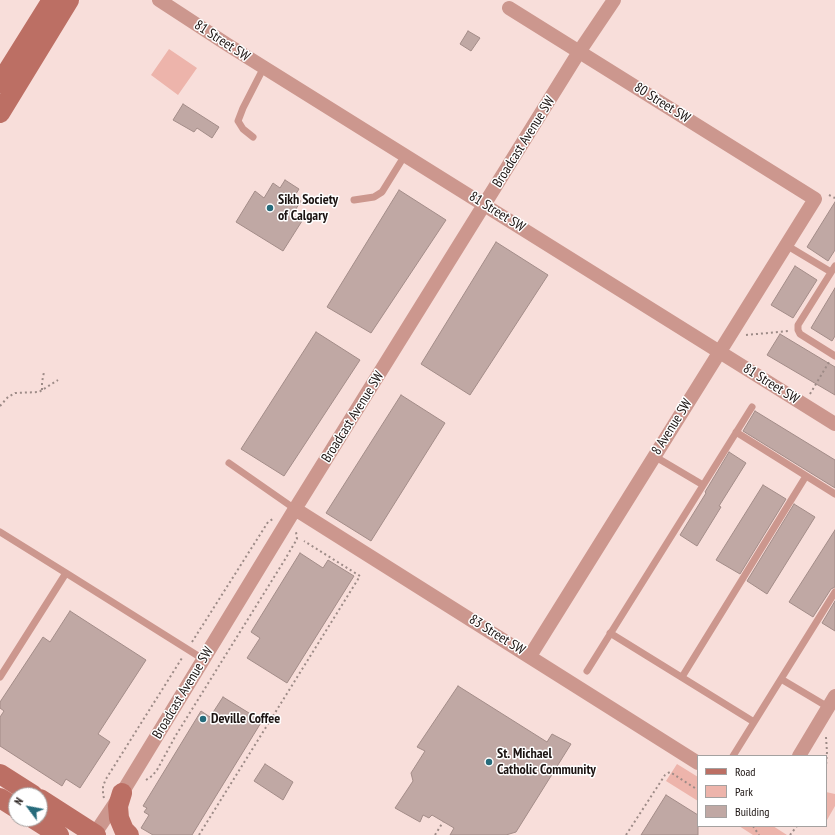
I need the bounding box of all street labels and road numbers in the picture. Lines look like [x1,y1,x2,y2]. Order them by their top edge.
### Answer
street label: 81 Street SW [191,17,253,65]
street label: 80 Street SW [631,79,693,127]
street label: Broadcast Avenue SW [489,93,559,191]
street label: 81 Street SW [466,188,528,236]
street label: 81 Street SW [740,360,802,408]
street label: Broadcast Avenue SW [318,368,388,466]
street label: 8 Avenue SW [648,396,696,458]
street label: 83 Street SW [466,611,528,659]
street label: Broadcast Avenue SW [149,644,217,742]

